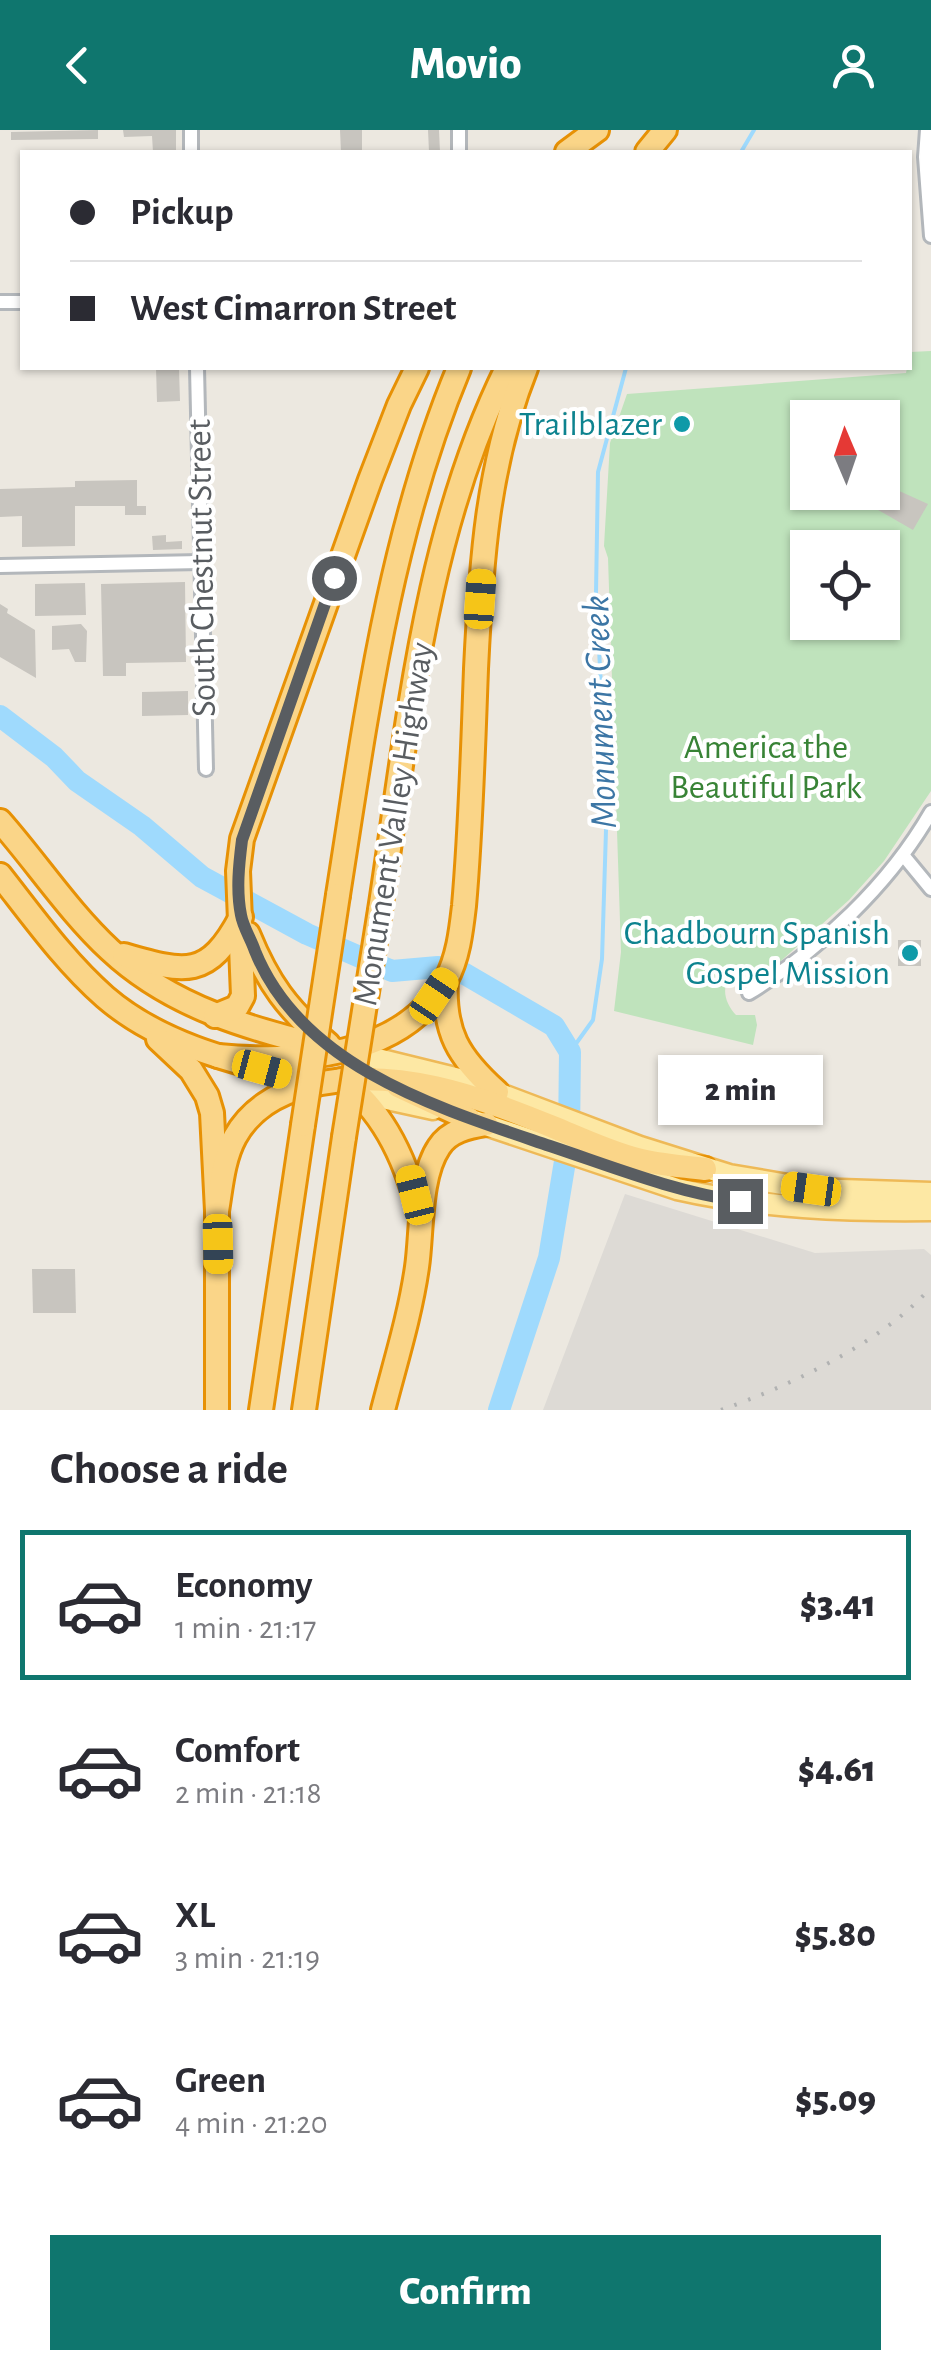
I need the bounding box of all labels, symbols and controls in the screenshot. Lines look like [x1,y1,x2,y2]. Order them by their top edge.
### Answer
icon: back [50,38,105,93]
icon: person [826,38,881,93]
text: Movio [409,42,522,87]
text: Pickup [130,194,234,232]
text: West Cimarron Street [130,290,456,328]
north arrow [790,400,900,510]
map controls [790,400,900,640]
place label: Trailblazer [519,407,663,442]
marker: Trailblazer [671,413,693,435]
street label: South Chestnut Street [182,419,222,717]
button: locate [790,530,900,640]
route start [312,556,357,601]
car [463,568,497,630]
water label: Monument Creek [578,595,624,829]
street label: Monument Valley Highway [348,640,440,1008]
park label: America the Beautiful Park [670,730,862,805]
place label: Chadbourn Spanish Gospel Mission [624,916,890,991]
marker: Chadbourn Spanish Gospel Mission [899,942,921,964]
car [405,963,463,1029]
car [229,1047,295,1091]
callout: 2 min [658,1056,822,1126]
text: 2 min [705,1074,776,1106]
car [393,1162,437,1228]
car [779,1170,843,1208]
route end [718,1179,763,1224]
car [202,1214,234,1274]
text: Choose a ride [50,1447,288,1492]
icon: car [55,1560,145,1650]
text: Economy [175,1567,313,1605]
text: $3.41 [800,1586,876,1624]
text: 1 min · 21:17 [175,1612,316,1644]
icon: car [55,1725,145,1815]
text: Comfort [175,1732,300,1770]
text: $4.61 [798,1751,876,1789]
text: 2 min · 21:18 [175,1777,322,1809]
icon: car [55,1890,145,1980]
text: XL [175,1897,215,1935]
text: $5.80 [795,1916,876,1954]
text: 3 min · 21:19 [175,1942,320,1974]
icon: car [55,2055,145,2145]
text: Green [175,2062,266,2100]
text: $5.09 [795,2081,876,2119]
text: 4 min · 21:20 [175,2107,328,2139]
button: Confirm [50,2235,881,2350]

